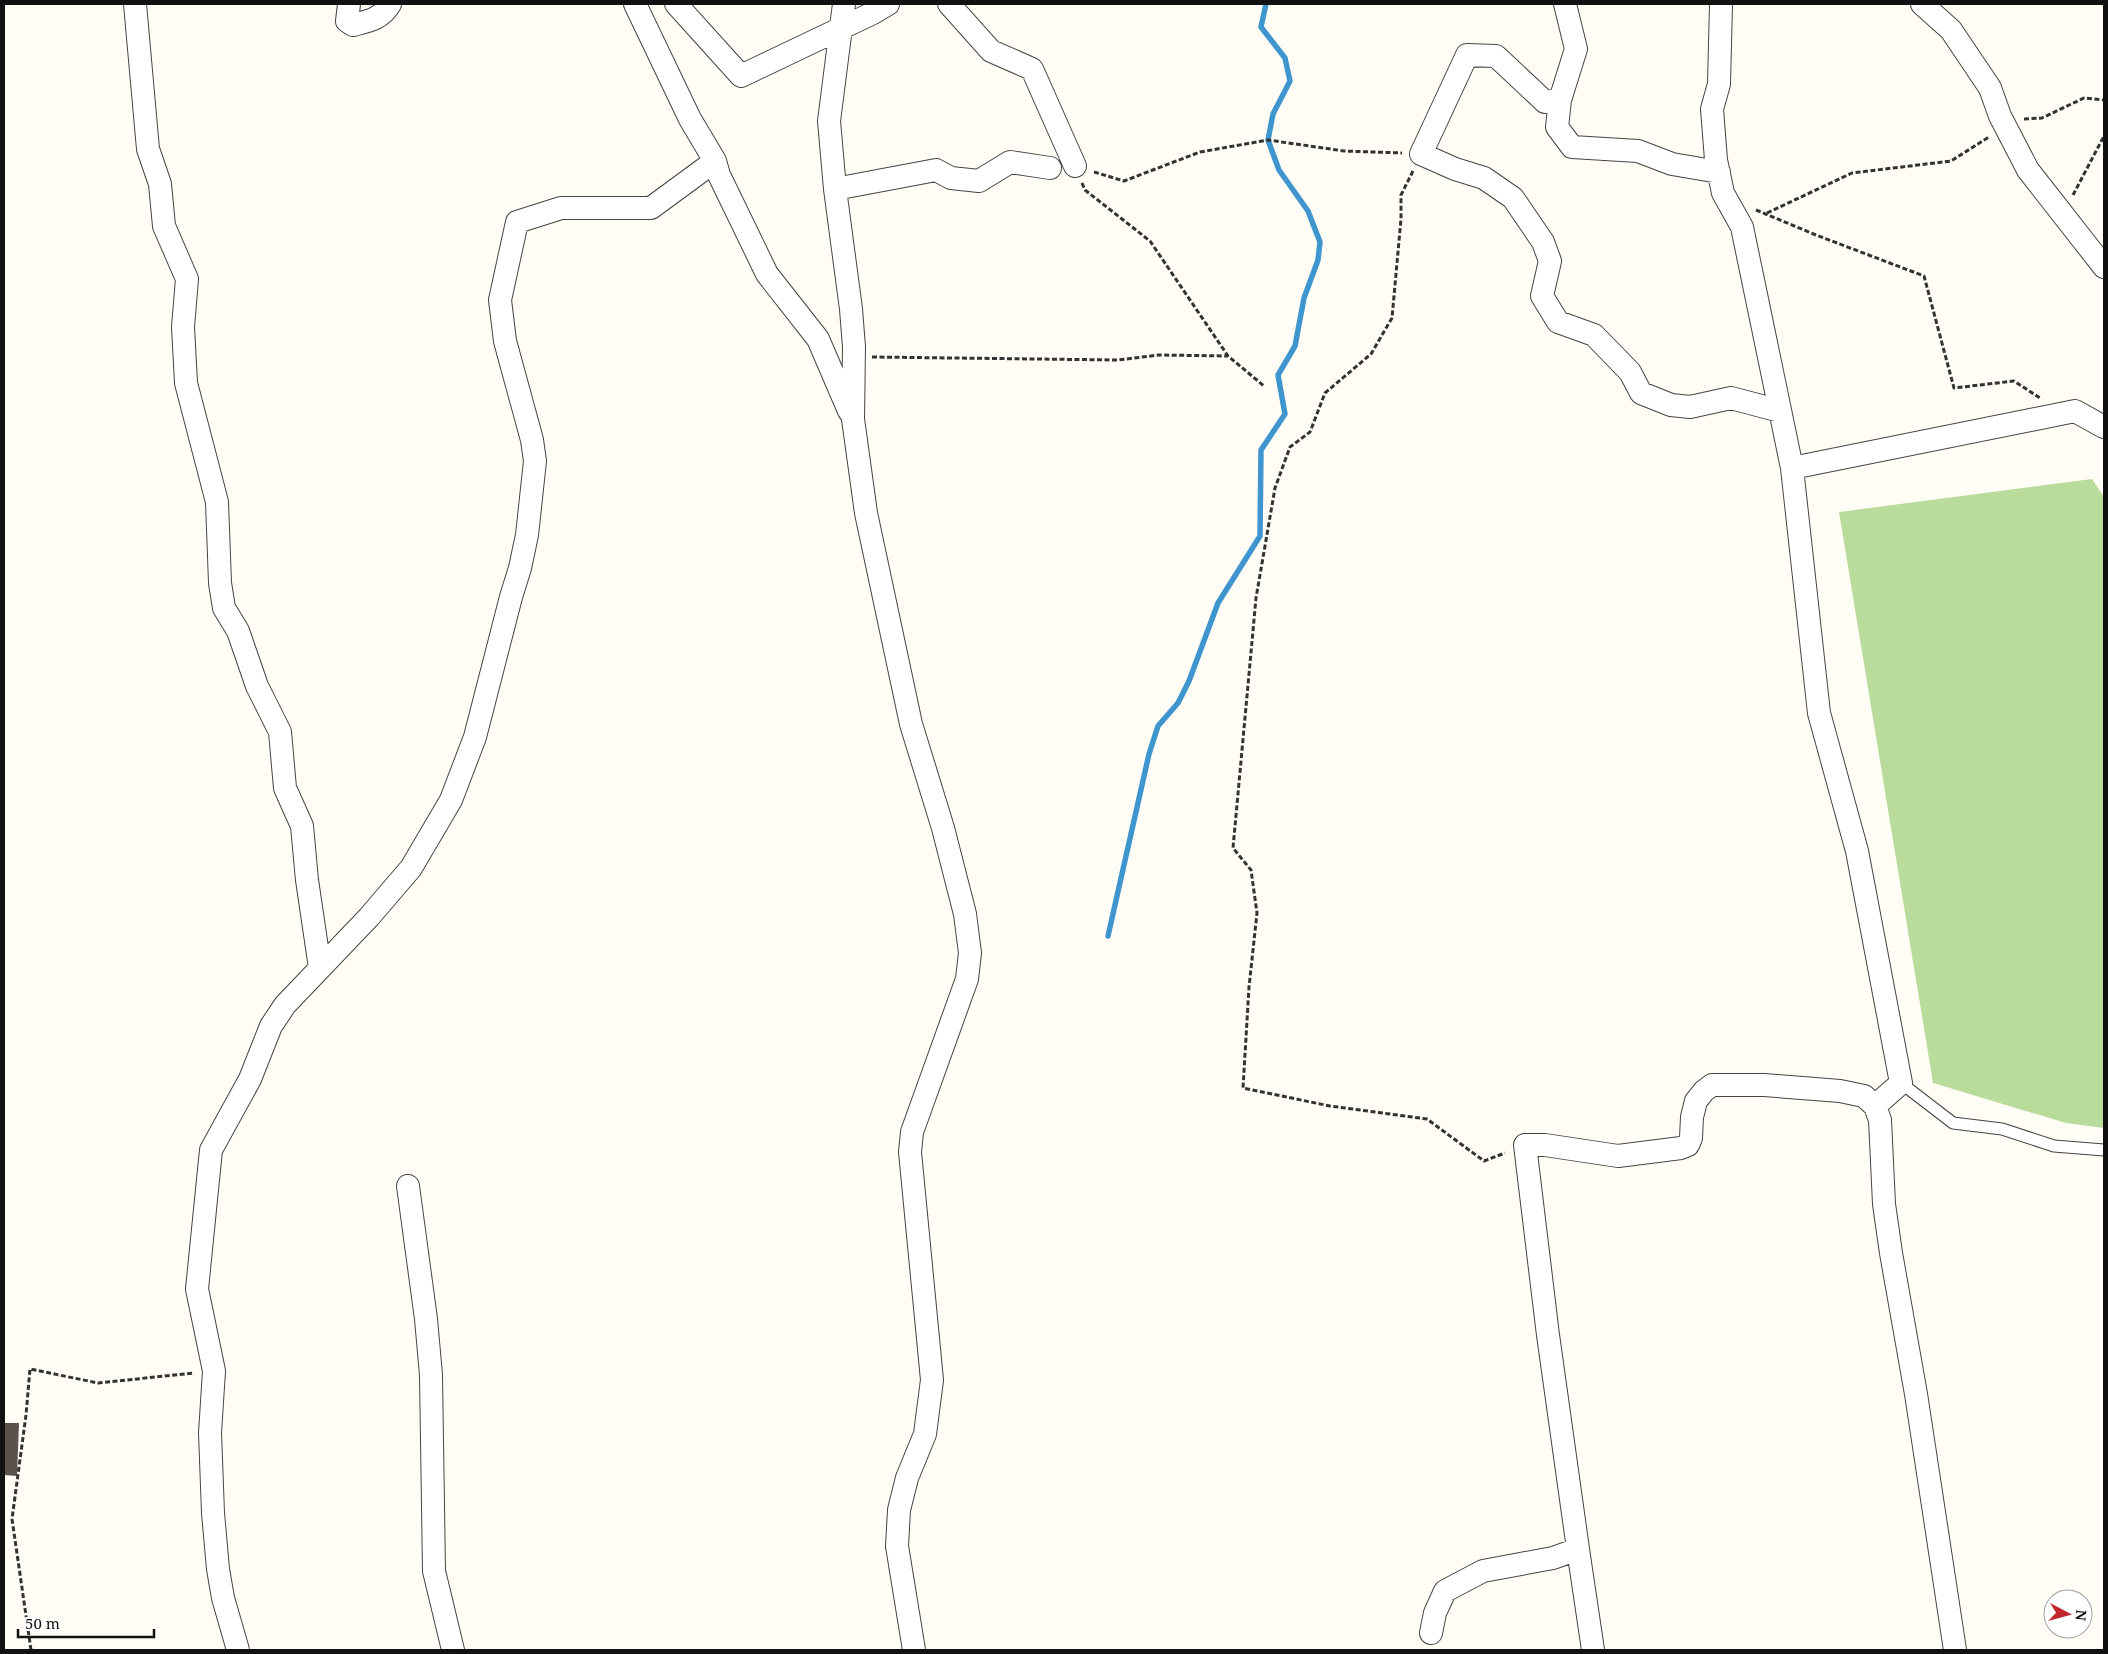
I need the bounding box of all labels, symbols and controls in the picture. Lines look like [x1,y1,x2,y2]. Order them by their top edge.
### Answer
north arrow [2043,1589,2093,1639]
scale bar [18,1606,154,1638]
text: N [2071,1609,2091,1622]
text: 50 m [25,1613,60,1633]

